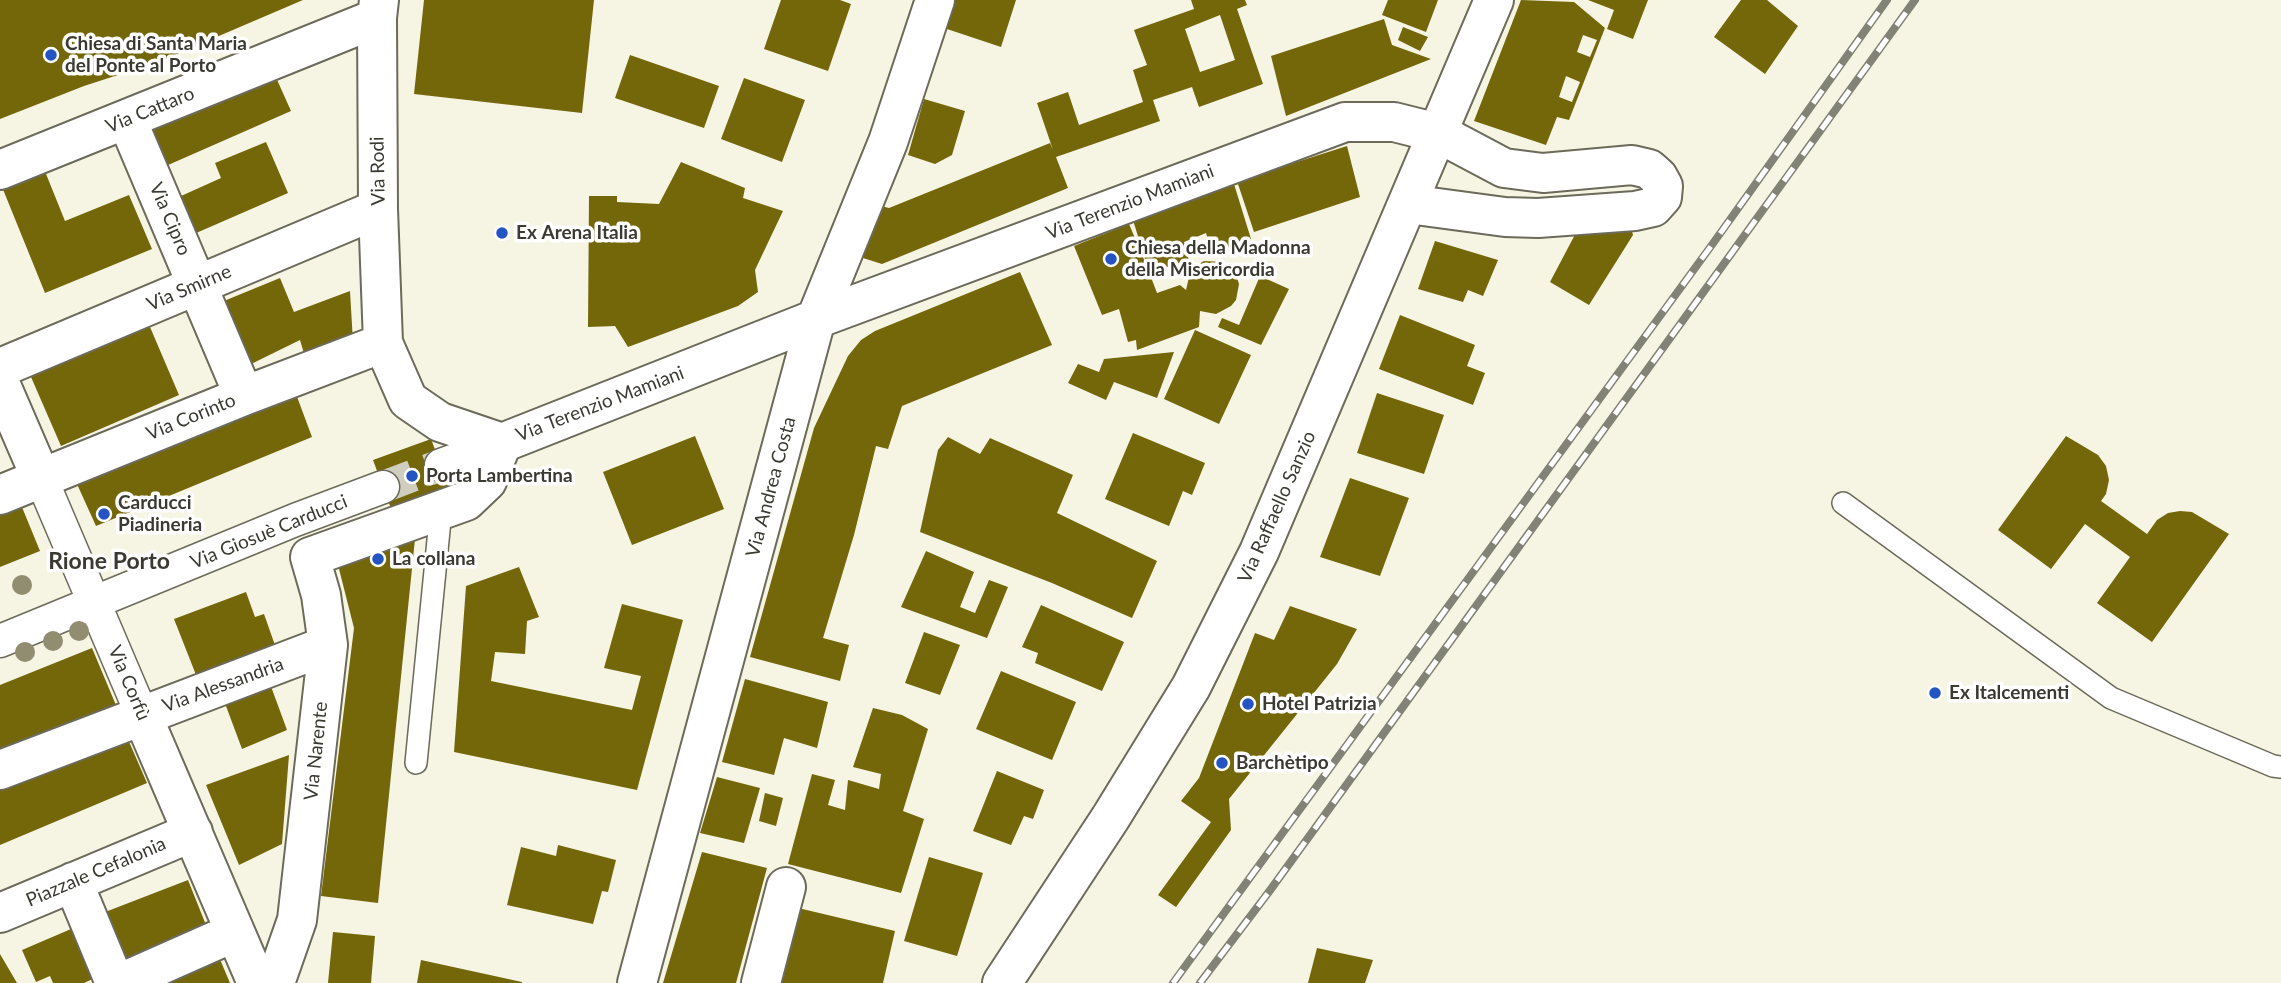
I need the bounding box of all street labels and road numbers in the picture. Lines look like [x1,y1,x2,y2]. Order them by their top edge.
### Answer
street label: Via Cattaro [102,82,198,138]
street label: Via Rodi [366,136,390,206]
street label: Via Terenzio Mamiani [1043,159,1217,245]
street label: Via Cipro [144,179,196,259]
street label: Via Smirne [143,260,235,316]
street label: Via Terenzio Mamiani [513,361,687,447]
street label: Via Corinto [143,389,239,445]
street label: Via Andrea Costa [741,414,801,560]
street label: Via Raffaello Sanzio [1233,428,1321,586]
street label: Via Giosuè Carducci [187,490,351,574]
street label: Via Corfù [103,642,155,724]
street label: Via Alessandria [159,653,287,717]
street label: Via Narente [299,700,333,802]
street label: Piazzale Cefalonia [23,832,169,912]

